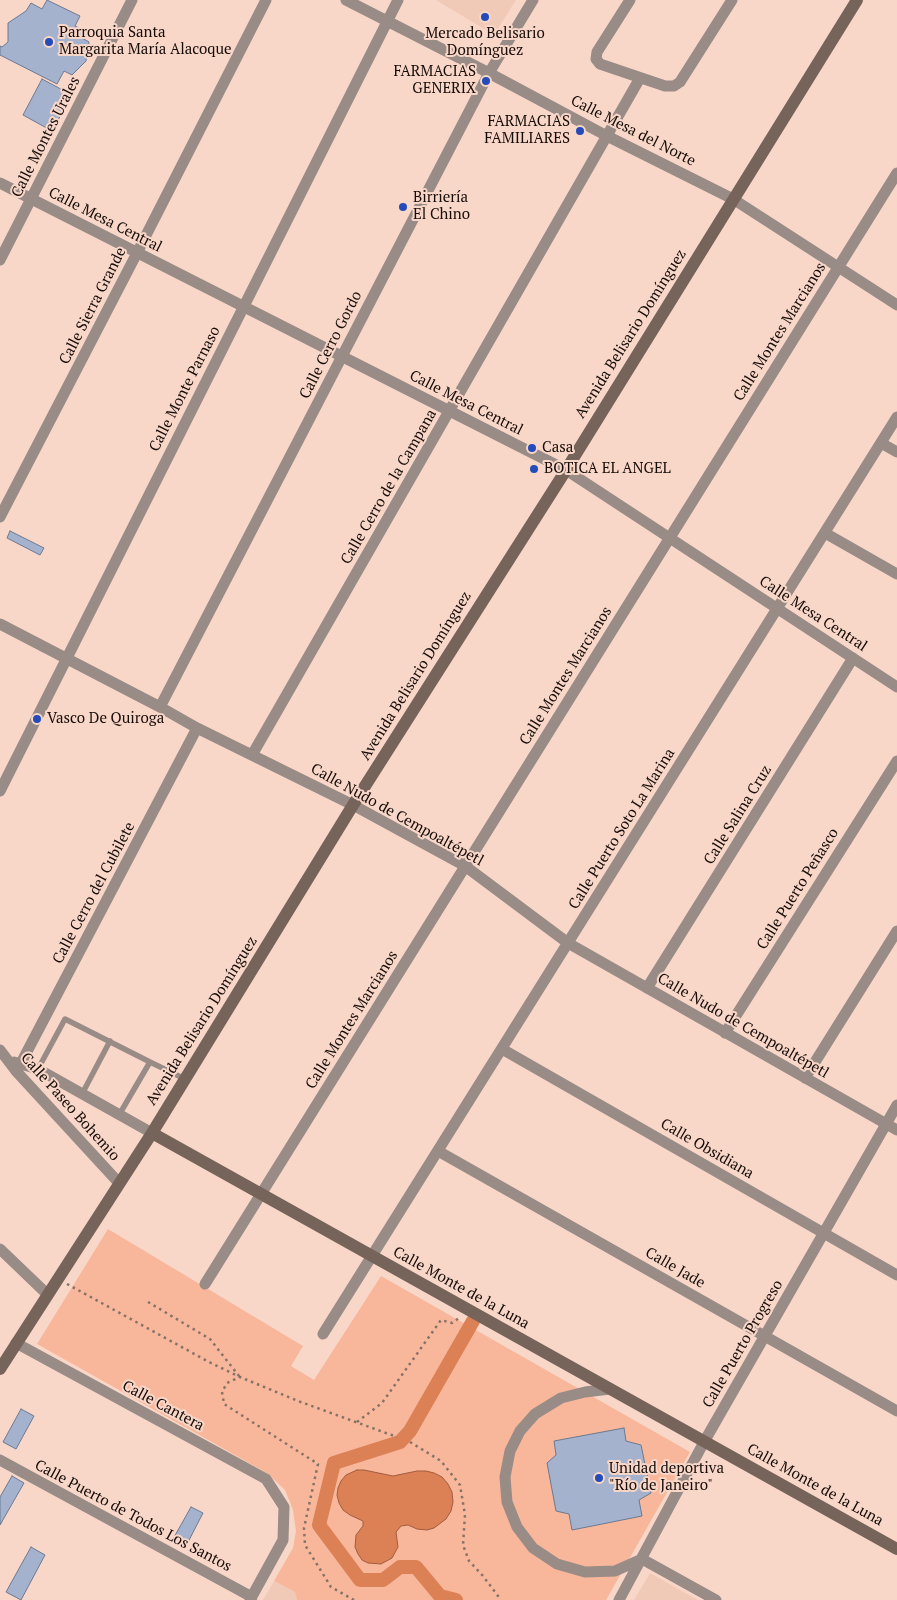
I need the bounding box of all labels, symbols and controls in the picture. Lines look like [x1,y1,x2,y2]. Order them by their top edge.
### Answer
marker: Mercado Belisario Domínguez [479,11,491,23]
place label: Parroquia Santa Margarita María Alacoque [59,24,232,59]
place label: Mercado Belisario Domínguez [425,25,545,60]
marker: Parroquia Santa Margarita María Alacoque [43,36,55,48]
place label: FARMACIAS GENERIX [393,63,476,98]
street label: Calle Montes Urales [8,74,84,200]
marker: FARMACIAS GENERIX [480,75,492,87]
street label: Calle Mesa del Norte [567,92,699,170]
place label: FARMACIAS FAMILIARES [484,113,570,148]
marker: FARMACIAS FAMILIARES [574,125,586,137]
street label: Calle Mesa Central [45,184,165,256]
place label: Birriería El Chino [413,189,470,224]
marker: Birriería El Chino [397,201,409,213]
street label: Calle Sierra Grande [56,245,130,367]
street label: Avenida Belisario Domínguez [572,246,690,422]
street label: Calle Montes Marcianos [730,259,830,405]
street label: Calle Cerro Gordo [296,288,366,402]
street label: Calle Monte Parnaso [146,323,224,455]
street label: Calle Mesa Central [406,367,526,439]
street label: Calle Cerro de la Campana [337,406,441,568]
place label: Casa [542,439,573,457]
marker: Casa [526,442,538,454]
place label: BOTICA EL ANGEL [544,460,671,478]
marker: BOTICA EL ANGEL [528,463,540,475]
street label: Calle Mesa Central [756,572,870,656]
street label: Avenida Belisario Domínguez [357,588,475,764]
street label: Calle Montes Marcianos [516,603,616,749]
place label: Vasco De Quiroga [47,710,164,728]
marker: Vasco De Quiroga [31,713,43,725]
street label: Calle Puerto Soto La Marina [565,745,679,913]
street label: Calle Nudo de Cempoaltépetl [307,760,487,870]
street label: Calle Salina Cruz [700,762,776,868]
street label: Calle Cerro del Cubilete [49,819,139,967]
street label: Calle Puerto Peñasco [753,825,843,953]
street label: Avenida Belisario Domínguez [143,933,261,1109]
street label: Calle Montes Marcianos [302,947,402,1093]
street label: Calle Nudo de Cempoaltépetl [654,970,832,1082]
street label: Calle Paseo Bohemio [17,1049,123,1165]
street label: Calle Obsidiana [657,1115,757,1183]
street label: Calle Monte de la Luna [390,1243,532,1333]
street label: Calle Jade [642,1244,708,1292]
street label: Calle Puerto Progreso [699,1277,787,1411]
street label: Calle Cantera [119,1377,207,1435]
street label: Calle Monte de la Luna [744,1440,886,1530]
street label: Calle Puerto de Todos Los Santos [32,1456,234,1576]
place label: Unidad deportiva "Río de Janeiro" [609,1460,724,1495]
marker: Unidad deportiva "Río de Janeiro" [593,1472,605,1484]

